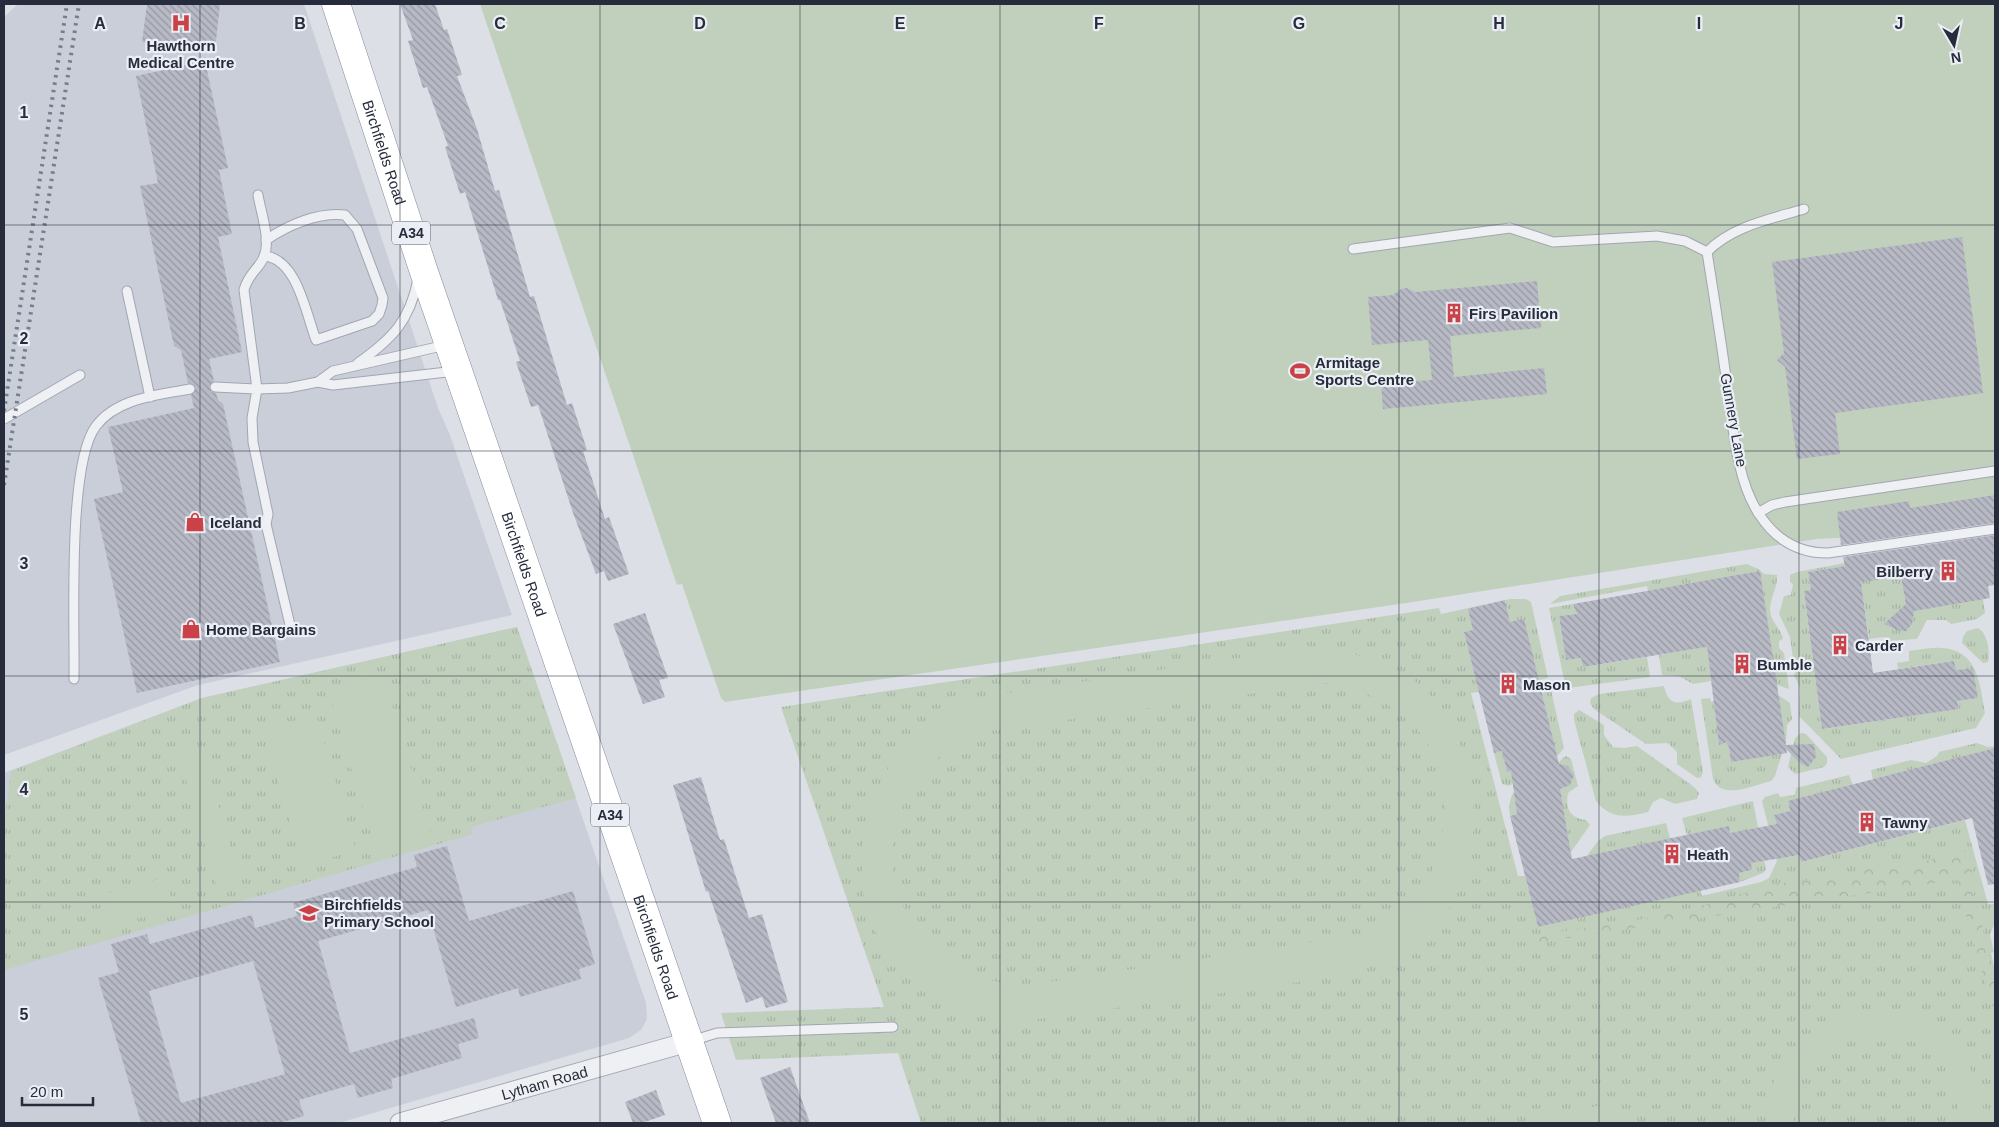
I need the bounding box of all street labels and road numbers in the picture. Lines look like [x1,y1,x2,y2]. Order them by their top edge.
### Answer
street label: Birchfields Road [360,98,410,207]
road number: A34 [392,222,430,244]
street label: Gunnery Lane [1717,372,1751,468]
street label: Birchfields Road [499,510,550,619]
road number: A34 [591,804,629,826]
street label: Birchfields Road [631,893,682,1001]
street label: Lytham Road [499,1062,589,1103]

